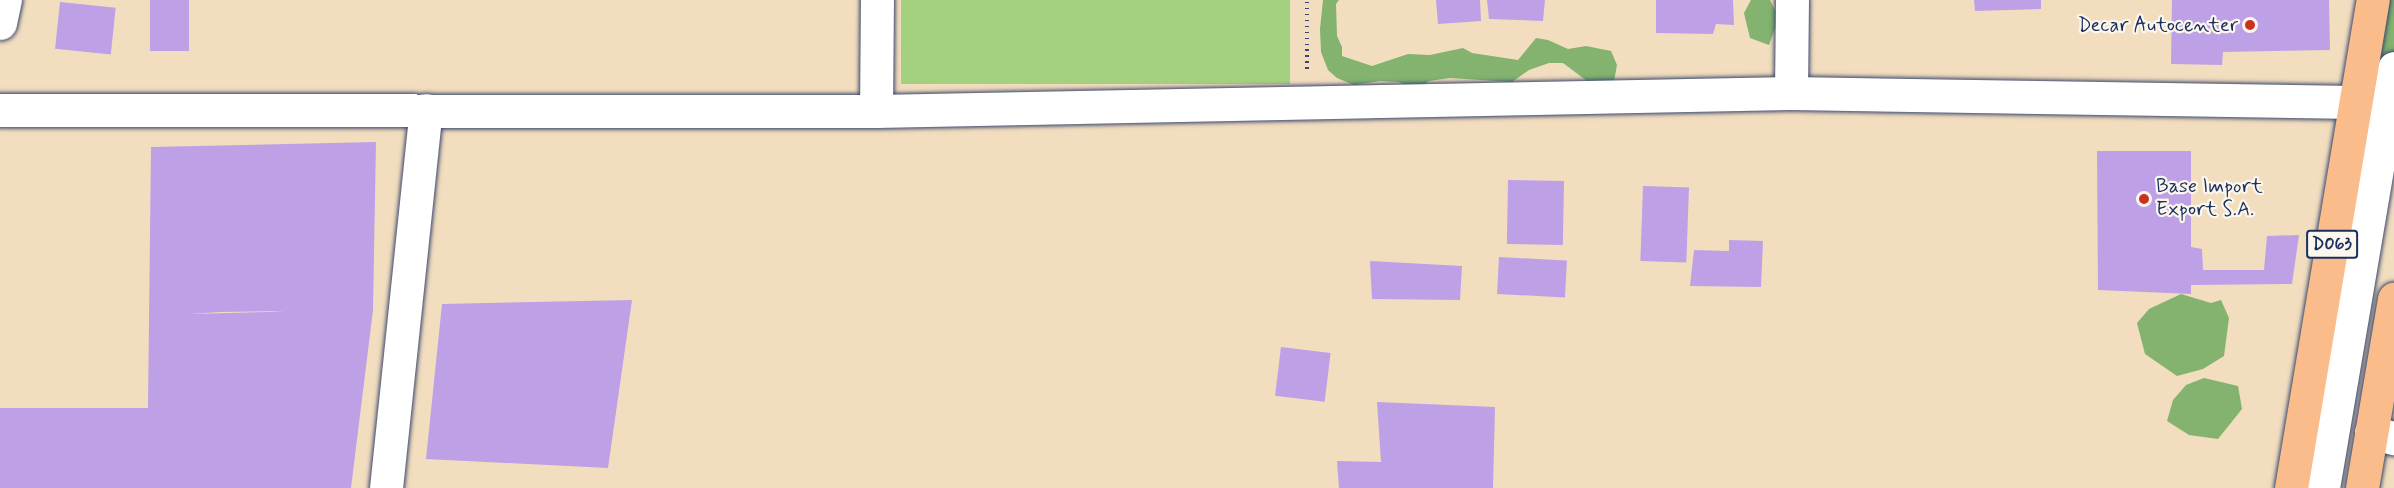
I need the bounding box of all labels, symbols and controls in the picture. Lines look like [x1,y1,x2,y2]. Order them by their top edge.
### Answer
place label: Decar Autocenter [2080,13,2238,37]
marker: Decar Autocenter [2243,18,2257,32]
place label: Base Import Export S.A. [2156,175,2267,222]
marker: Base Import Export S.A. [2137,192,2151,206]
road number: D063 [2305,229,2359,259]

